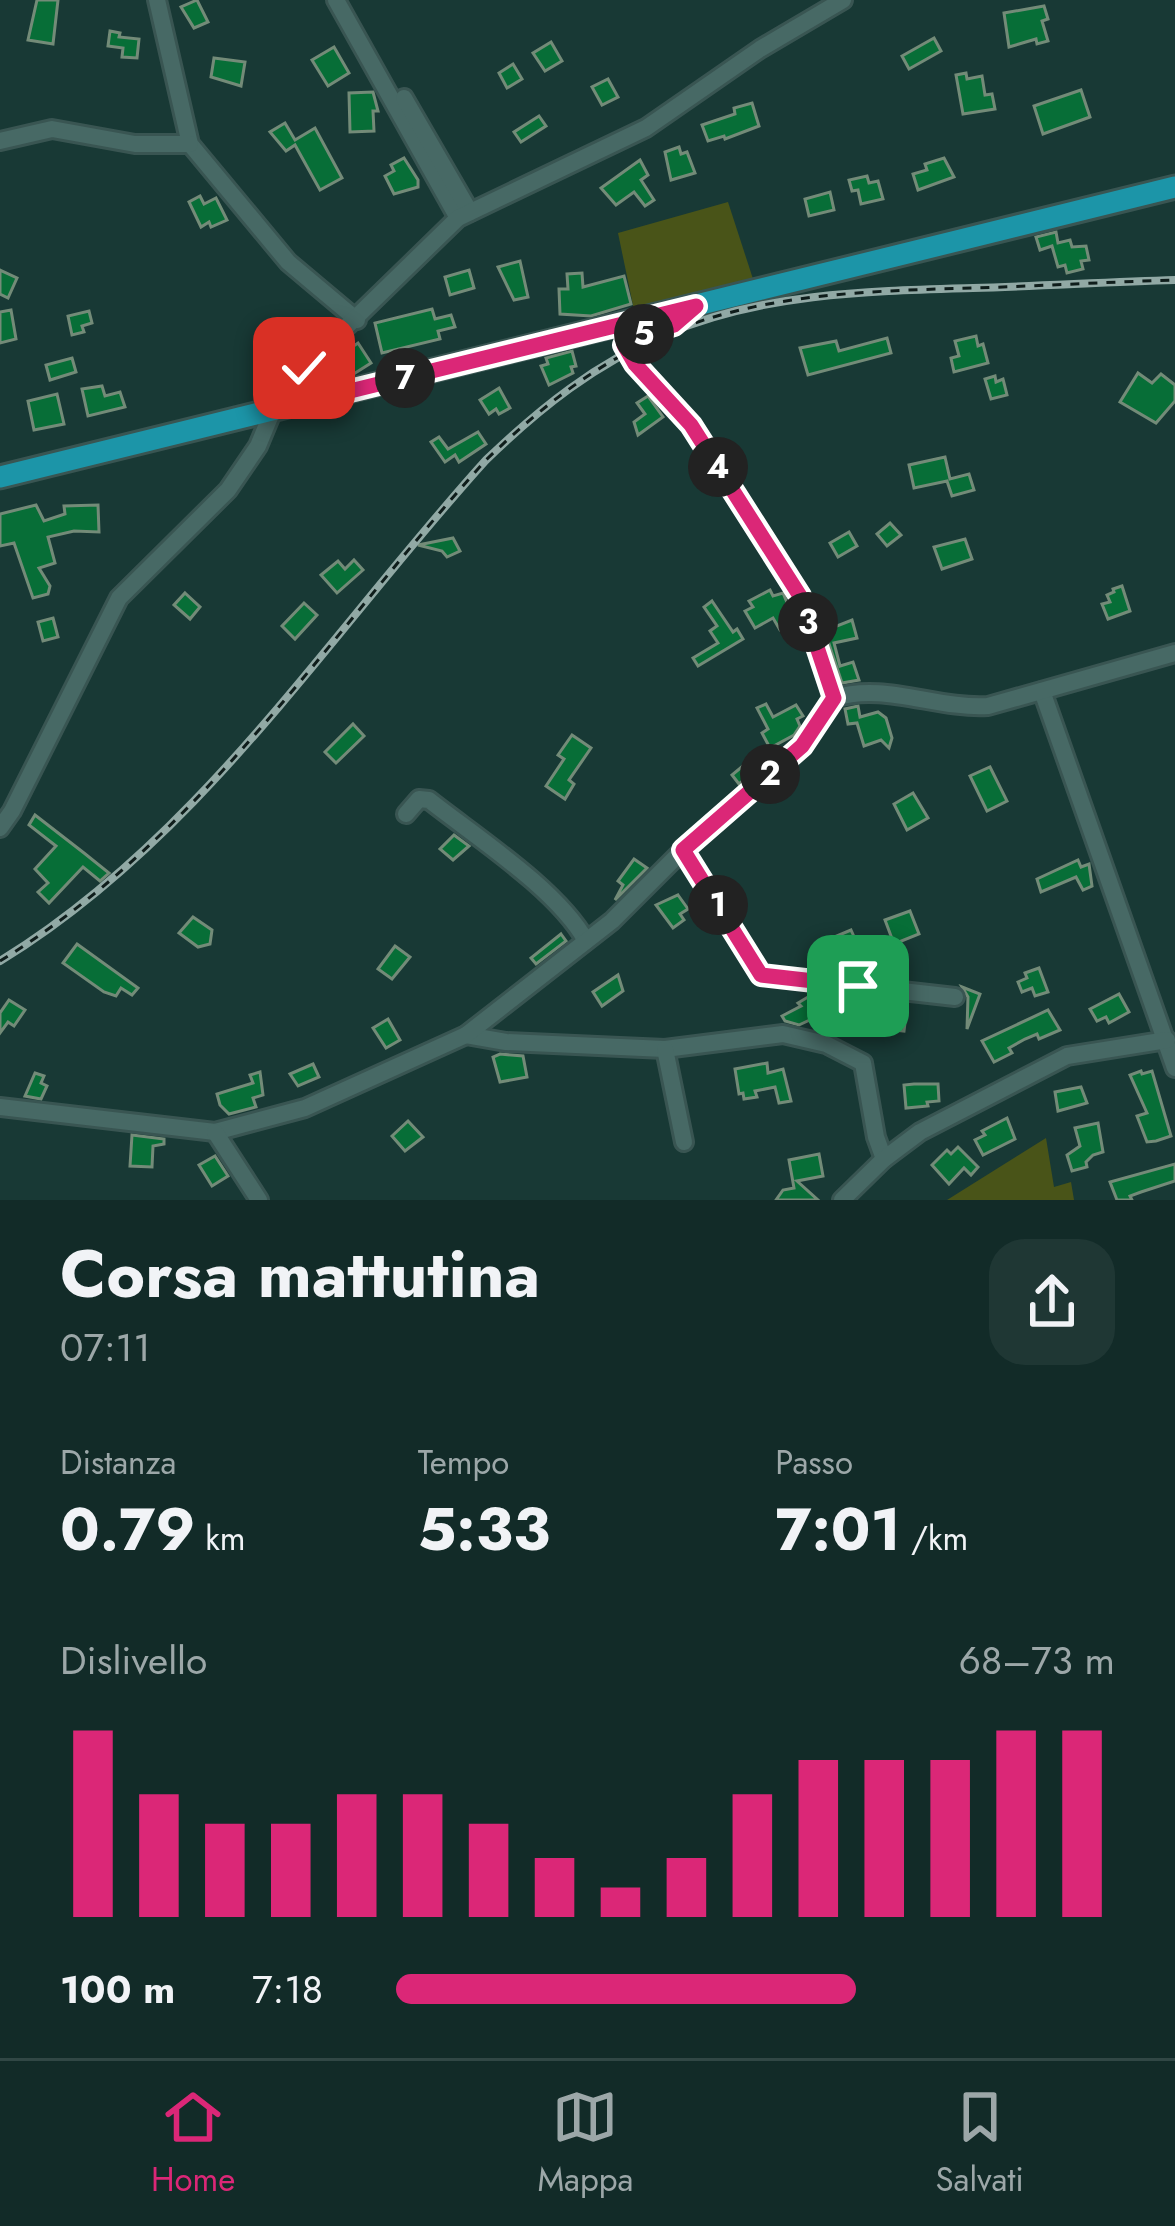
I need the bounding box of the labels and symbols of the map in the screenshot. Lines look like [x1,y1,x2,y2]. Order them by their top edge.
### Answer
pin: 5 [614,304,674,364]
pin [253,317,355,419]
pin: 7 [375,348,435,408]
pin: 4 [688,437,748,497]
pin: 3 [778,592,838,652]
pin: 2 [740,744,800,804]
pin: 1 [688,875,748,935]
pin [807,935,909,1037]

